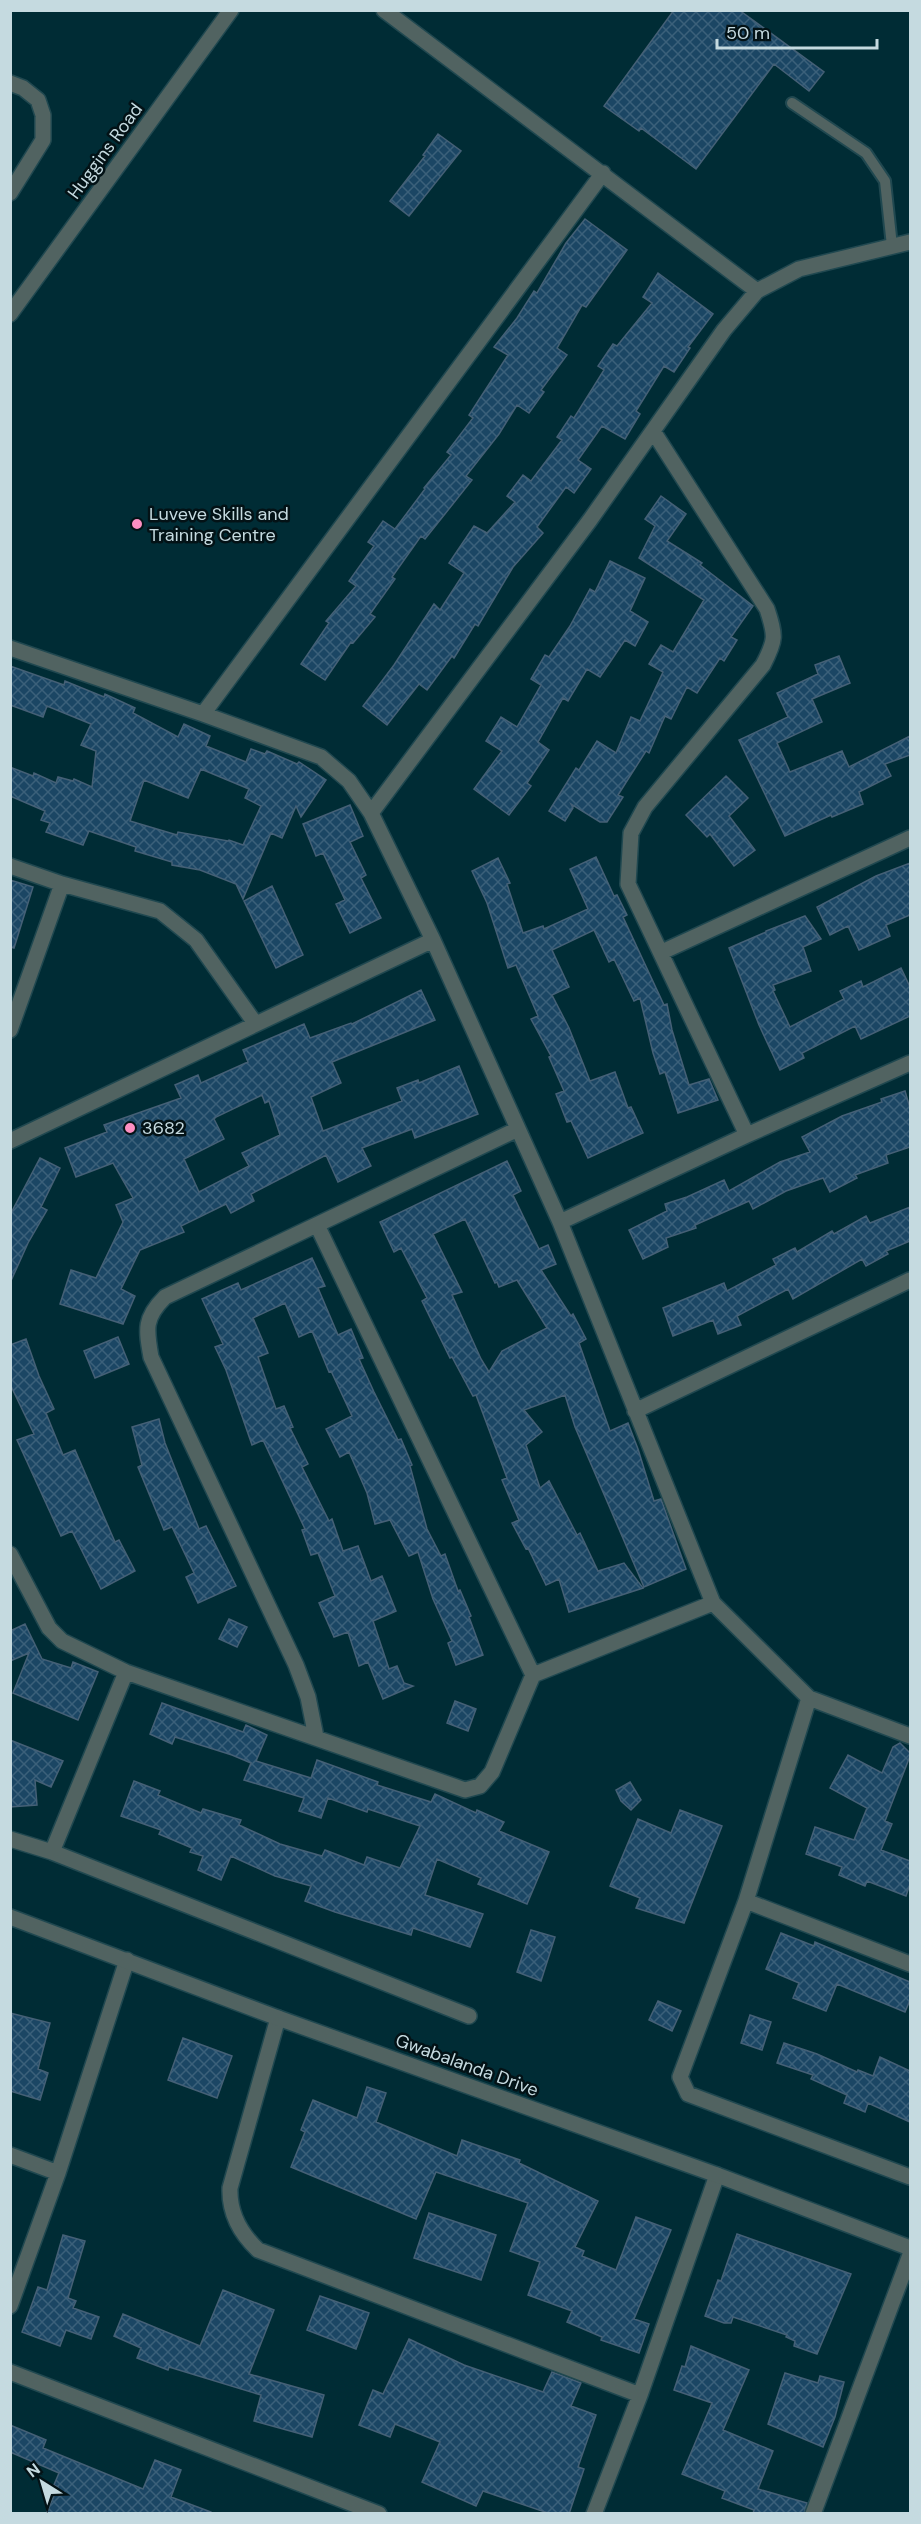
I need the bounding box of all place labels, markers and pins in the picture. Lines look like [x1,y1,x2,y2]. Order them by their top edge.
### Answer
place label: Luveve Skills and Training Centre [149,502,289,547]
marker: Luveve Skills and Training Centre [130,517,144,531]
place label: 3682 [142,1116,185,1140]
marker: 3682 [123,1121,137,1135]

